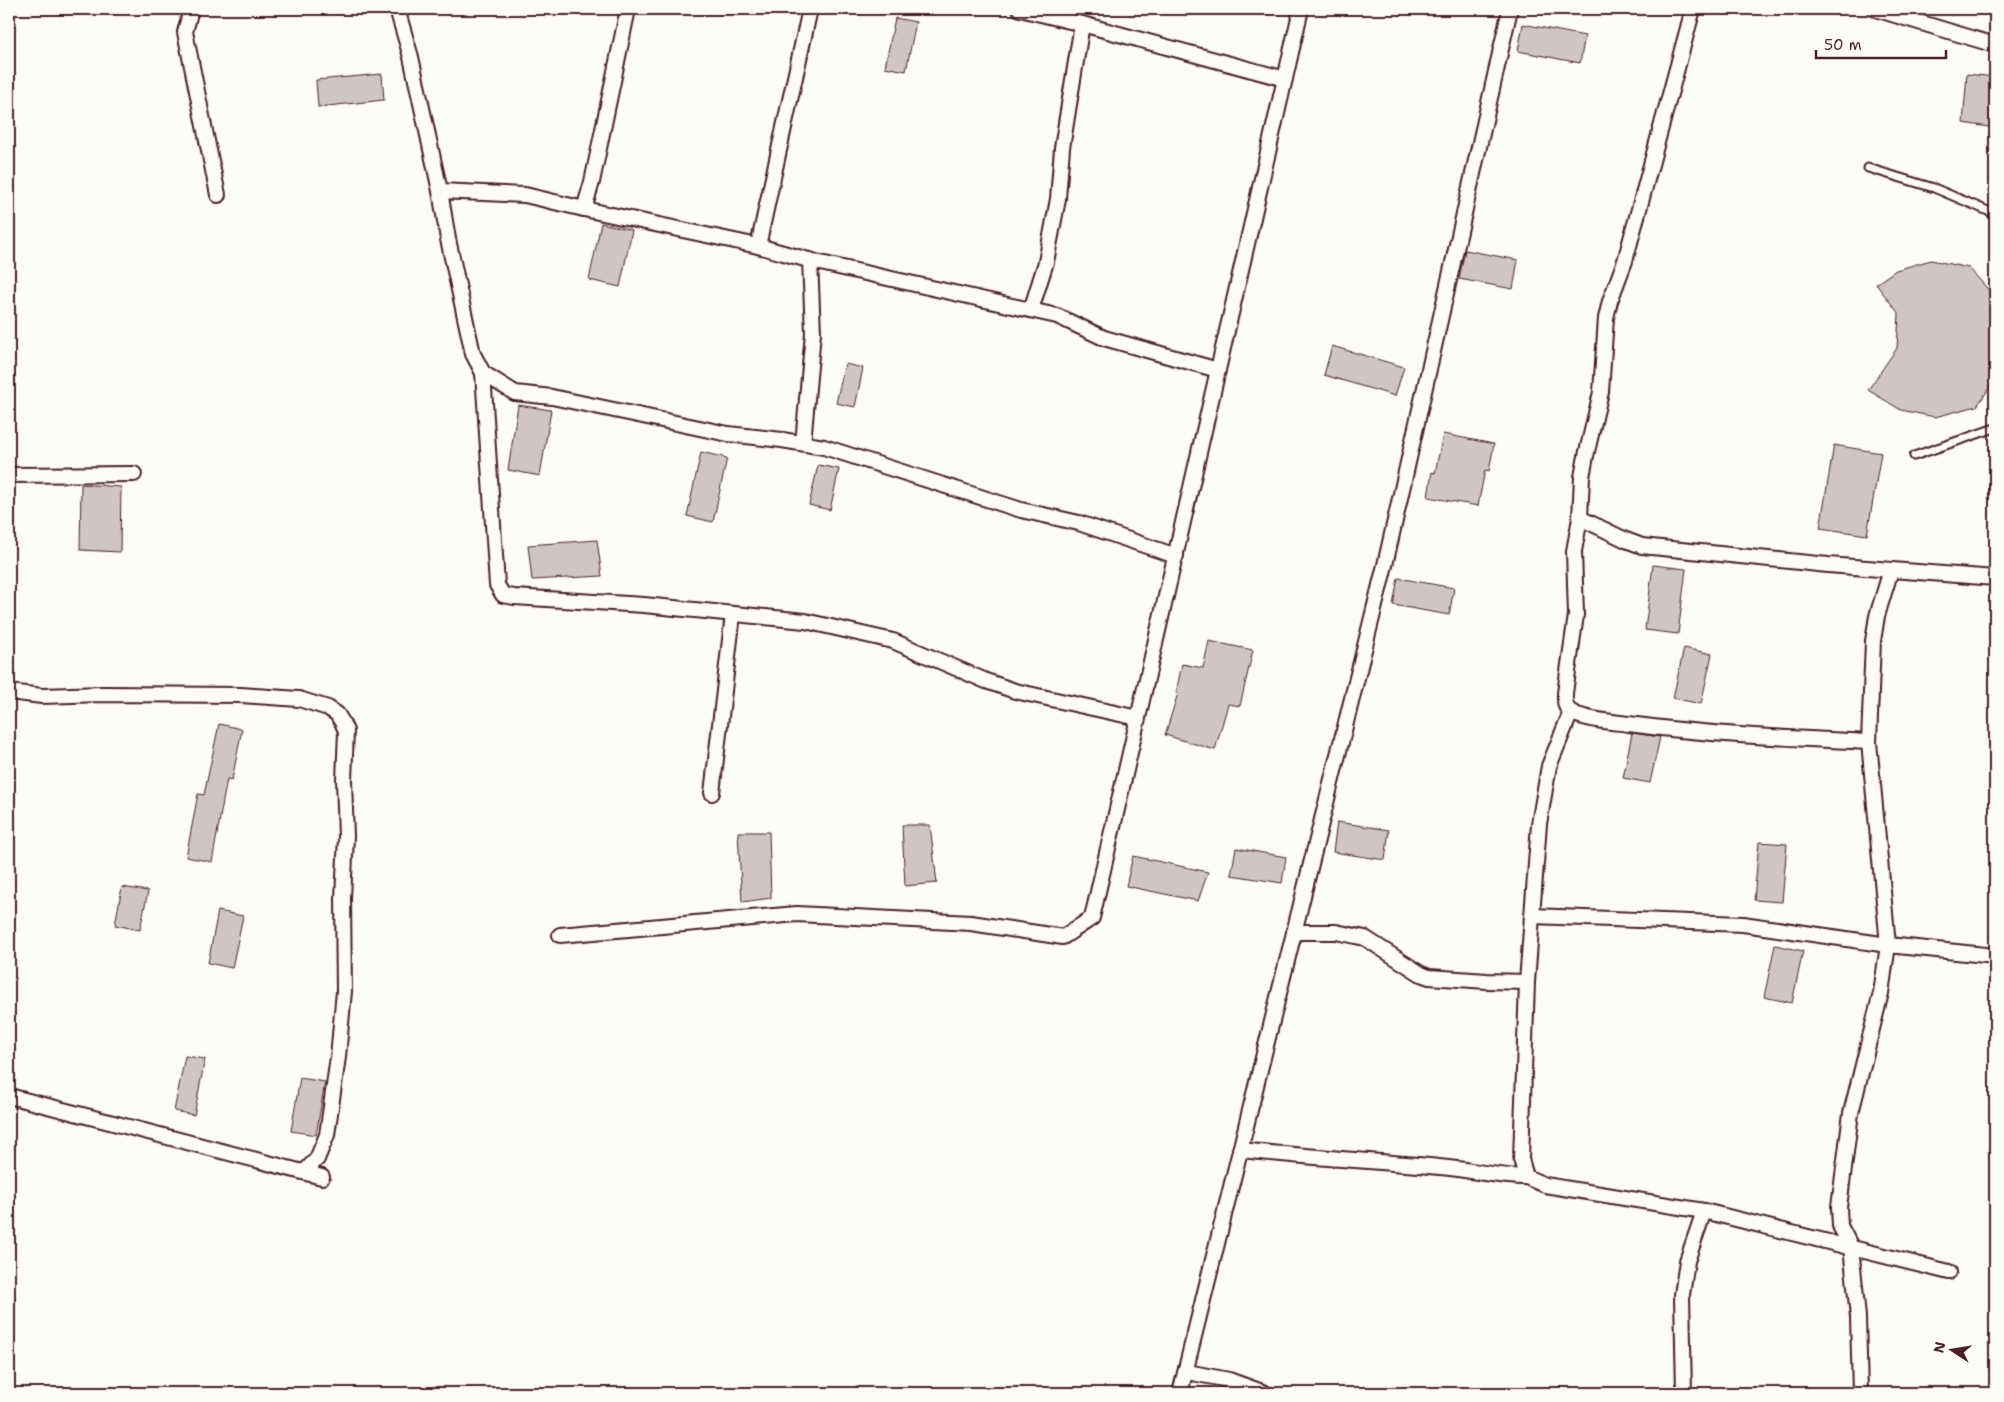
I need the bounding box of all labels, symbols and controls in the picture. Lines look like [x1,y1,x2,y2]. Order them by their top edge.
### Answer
scale bar [1816,28,1946,60]
text: 50 m [1824,35,1862,55]
north arrow [1926,1324,1976,1374]
text: N [1929,1340,1949,1355]

